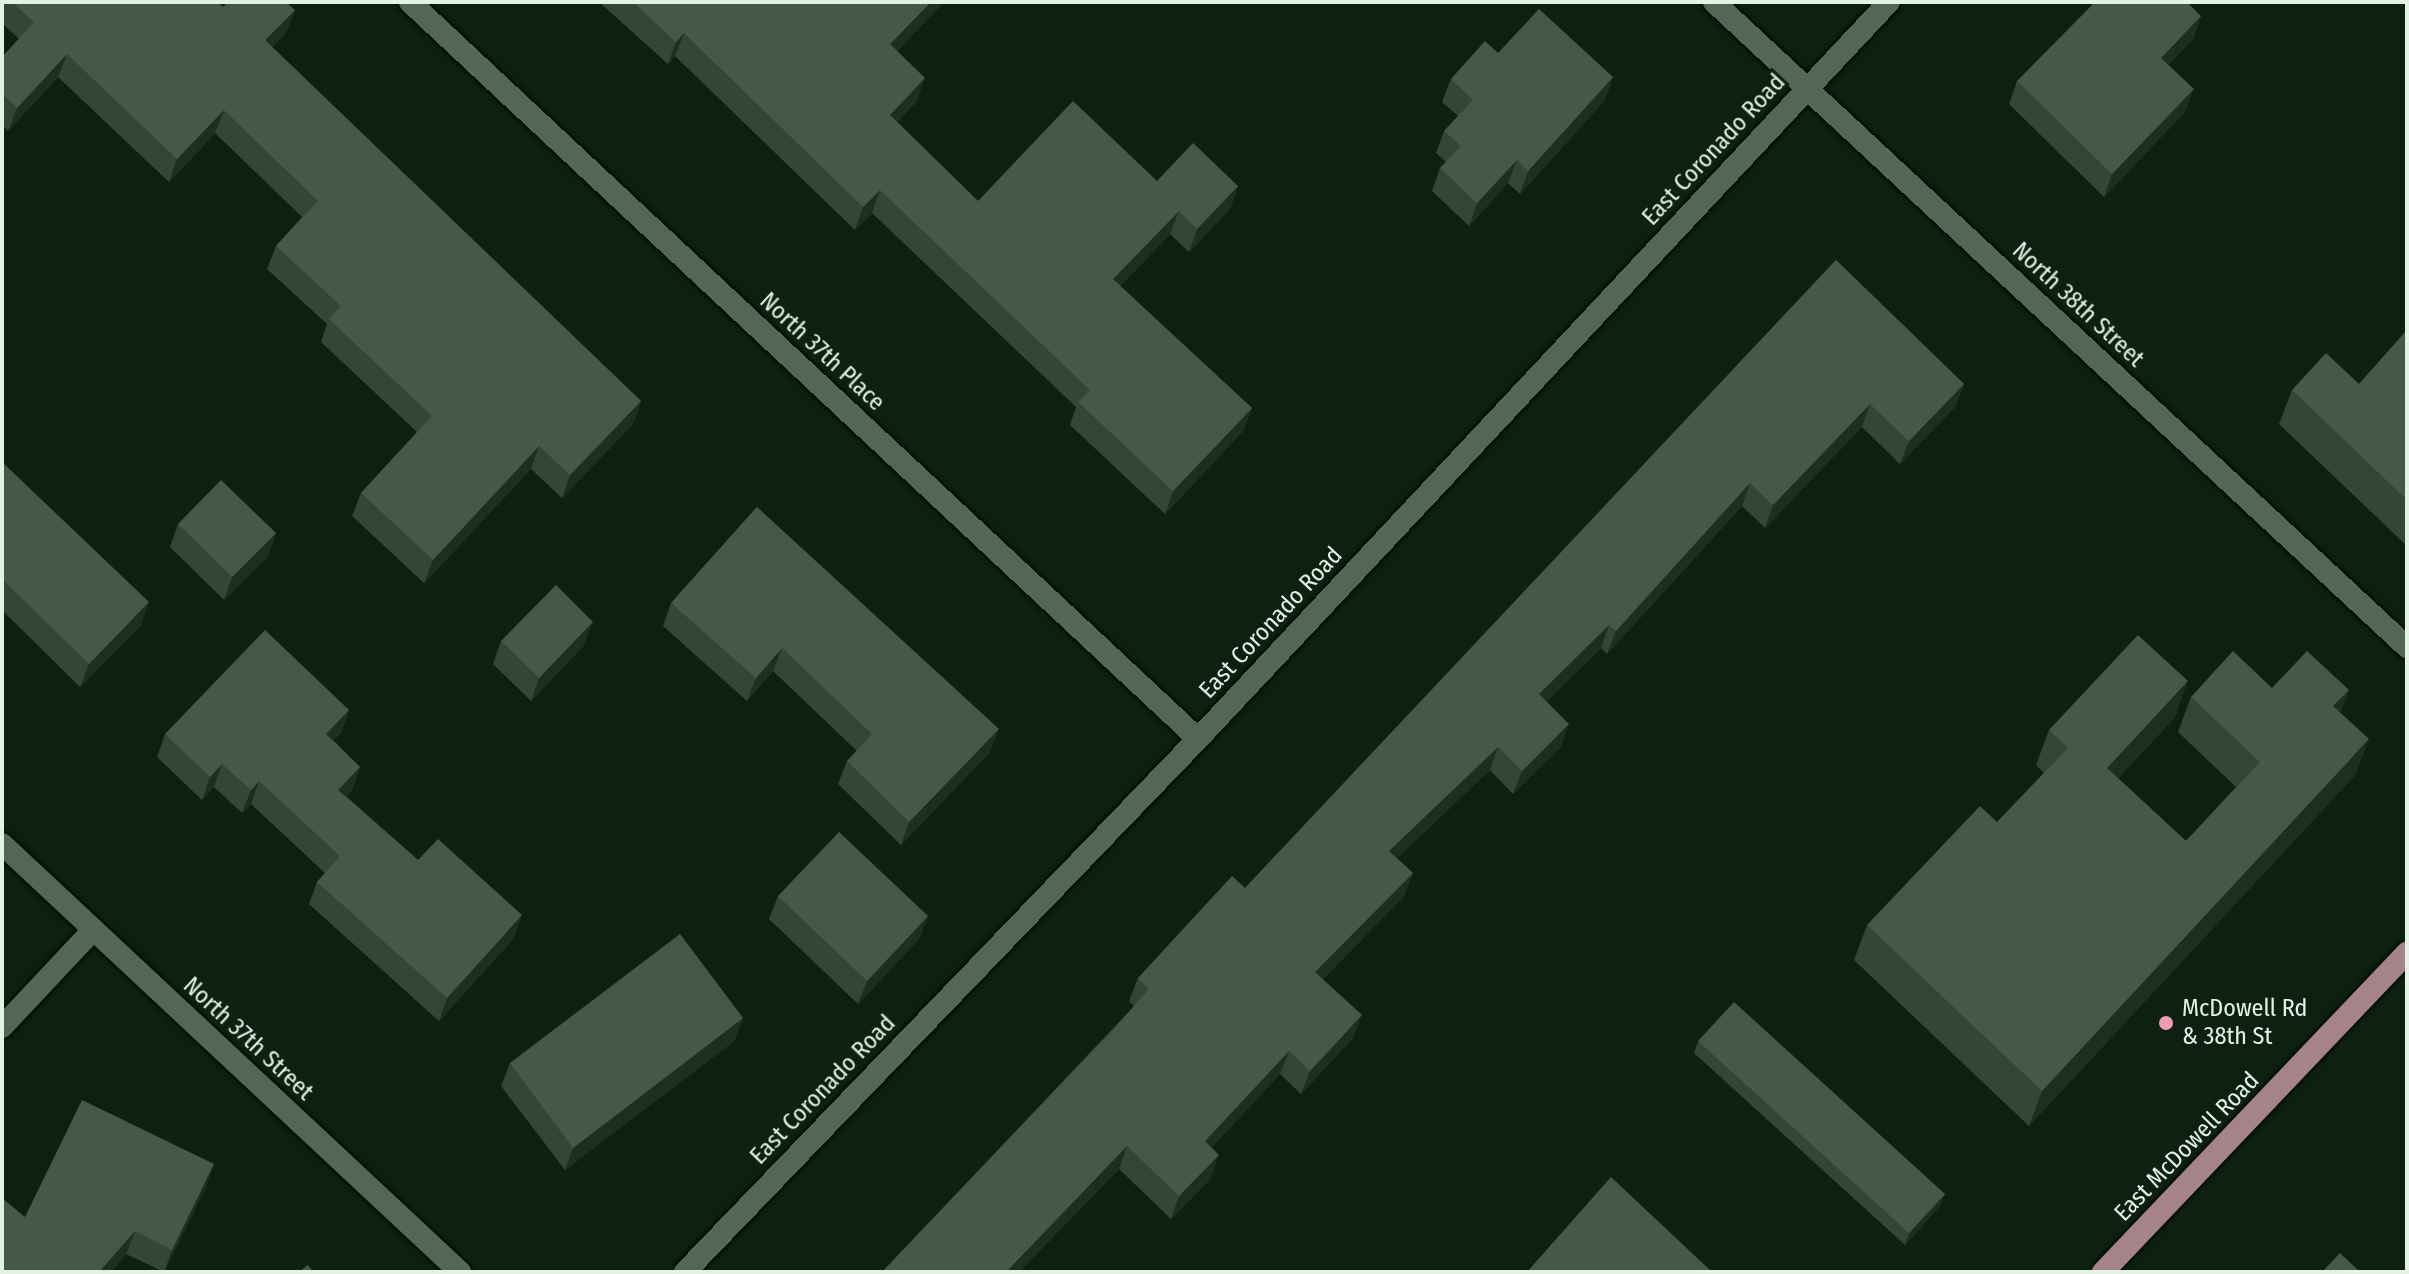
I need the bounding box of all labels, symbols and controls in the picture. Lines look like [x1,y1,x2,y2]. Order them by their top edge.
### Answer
street label: East Coronado Road [1637,68,1791,232]
street label: North 38th Street [2006,237,2150,373]
street label: North 37th Place [754,287,890,417]
street label: East Coronado Road [1194,541,1348,705]
street label: North 37th Street [177,971,319,1107]
place label: McDowell Rd & 38th St [2182,995,2307,1051]
street label: East Coronado Road [744,1009,902,1171]
marker: McDowell Rd & 38th St [2157,1014,2175,1032]
street label: East McDowell Road [2109,1067,2265,1227]

